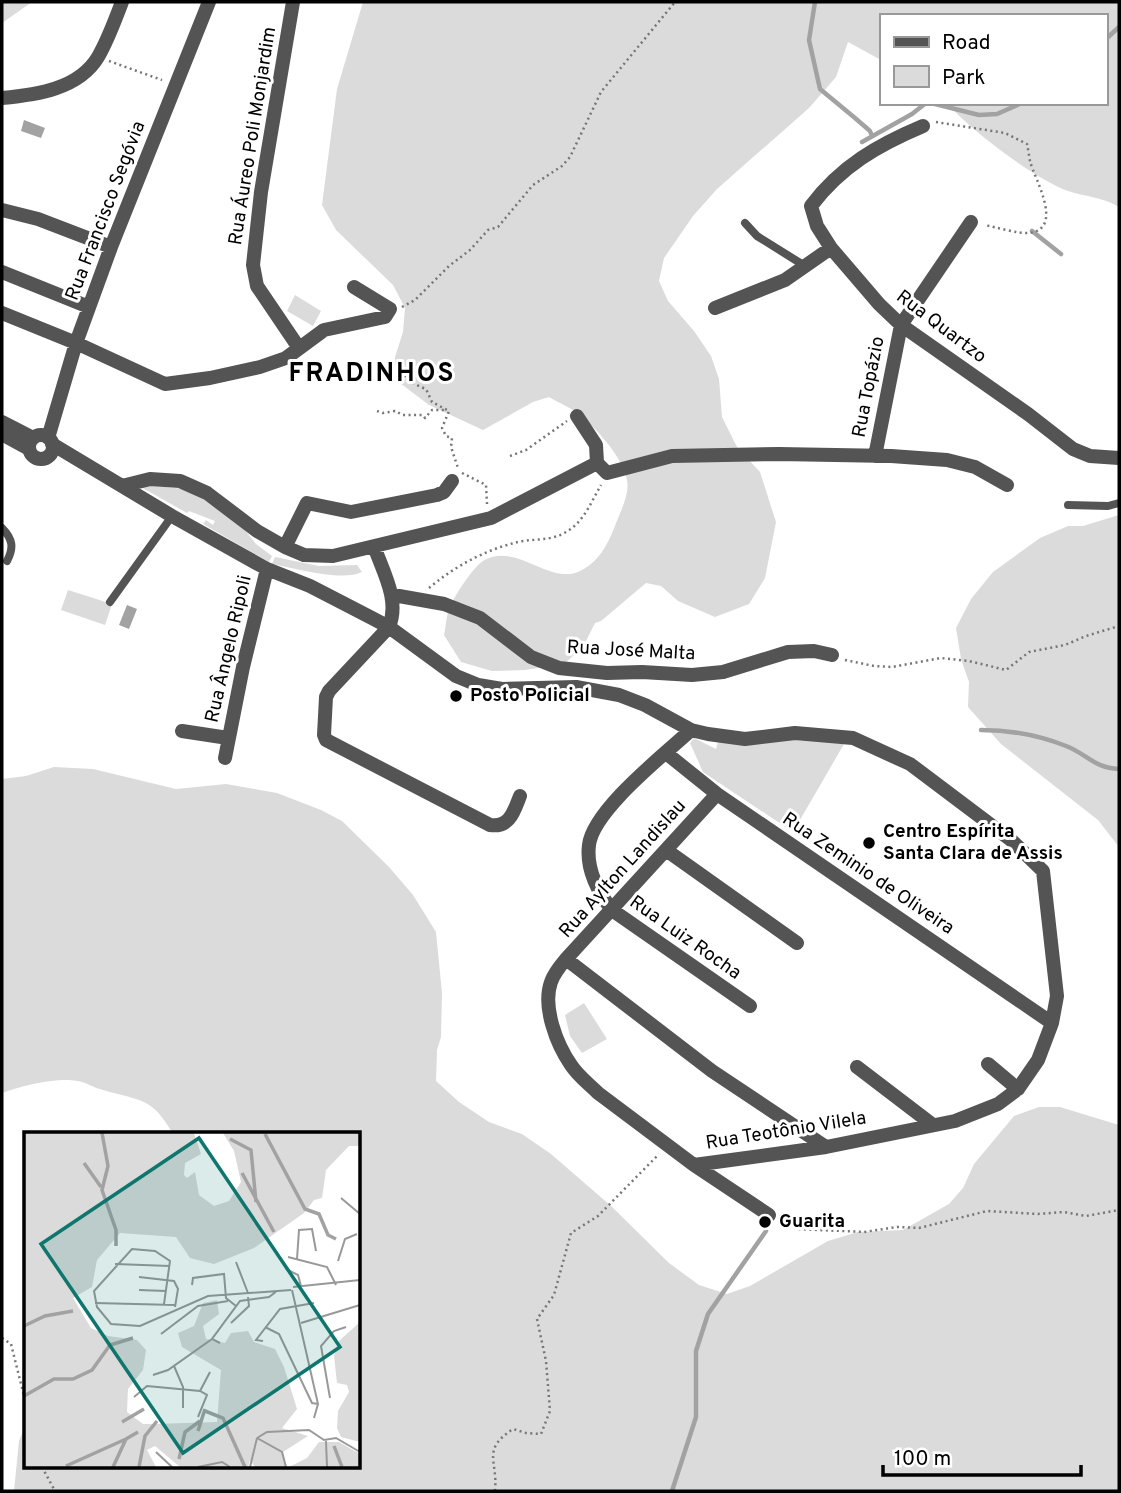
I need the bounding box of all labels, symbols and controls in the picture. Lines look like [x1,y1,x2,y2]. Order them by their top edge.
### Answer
legend [880,14,1107,105]
street label: Rua Áureo Poli Monjardim [223,25,282,247]
text: Road [942,30,991,57]
text: Park [942,65,985,92]
street label: Rua Francisco Segóvia [61,118,151,304]
street label: Rua Quartzo [891,285,991,369]
street label: Rua Topázio [847,334,891,440]
district label: FRADINHOS [289,358,455,391]
street label: Rua Ângelo Ripoli [199,573,258,725]
street label: Rua José Malta [566,636,696,666]
place label: Posto Policial [470,684,590,708]
marker: Posto Policial [448,688,464,704]
street label: Rua Aylton Landislau [554,795,692,943]
street label: Rua Zeminio de Oliveira [777,807,959,941]
place label: Centro Espírita Santa Clara de Assis [883,820,1063,866]
marker: Centro Espírita Santa Clara de Assis [861,835,877,851]
street label: Rua Luiz Rocha [624,891,746,985]
street label: Rua Teotônio Vilela [704,1106,868,1156]
inset map [24,1132,360,1468]
place label: Guarita [779,1210,845,1234]
marker: Guarita [757,1214,773,1230]
scale bar [883,1434,1081,1478]
text: 100 m [894,1446,951,1473]

